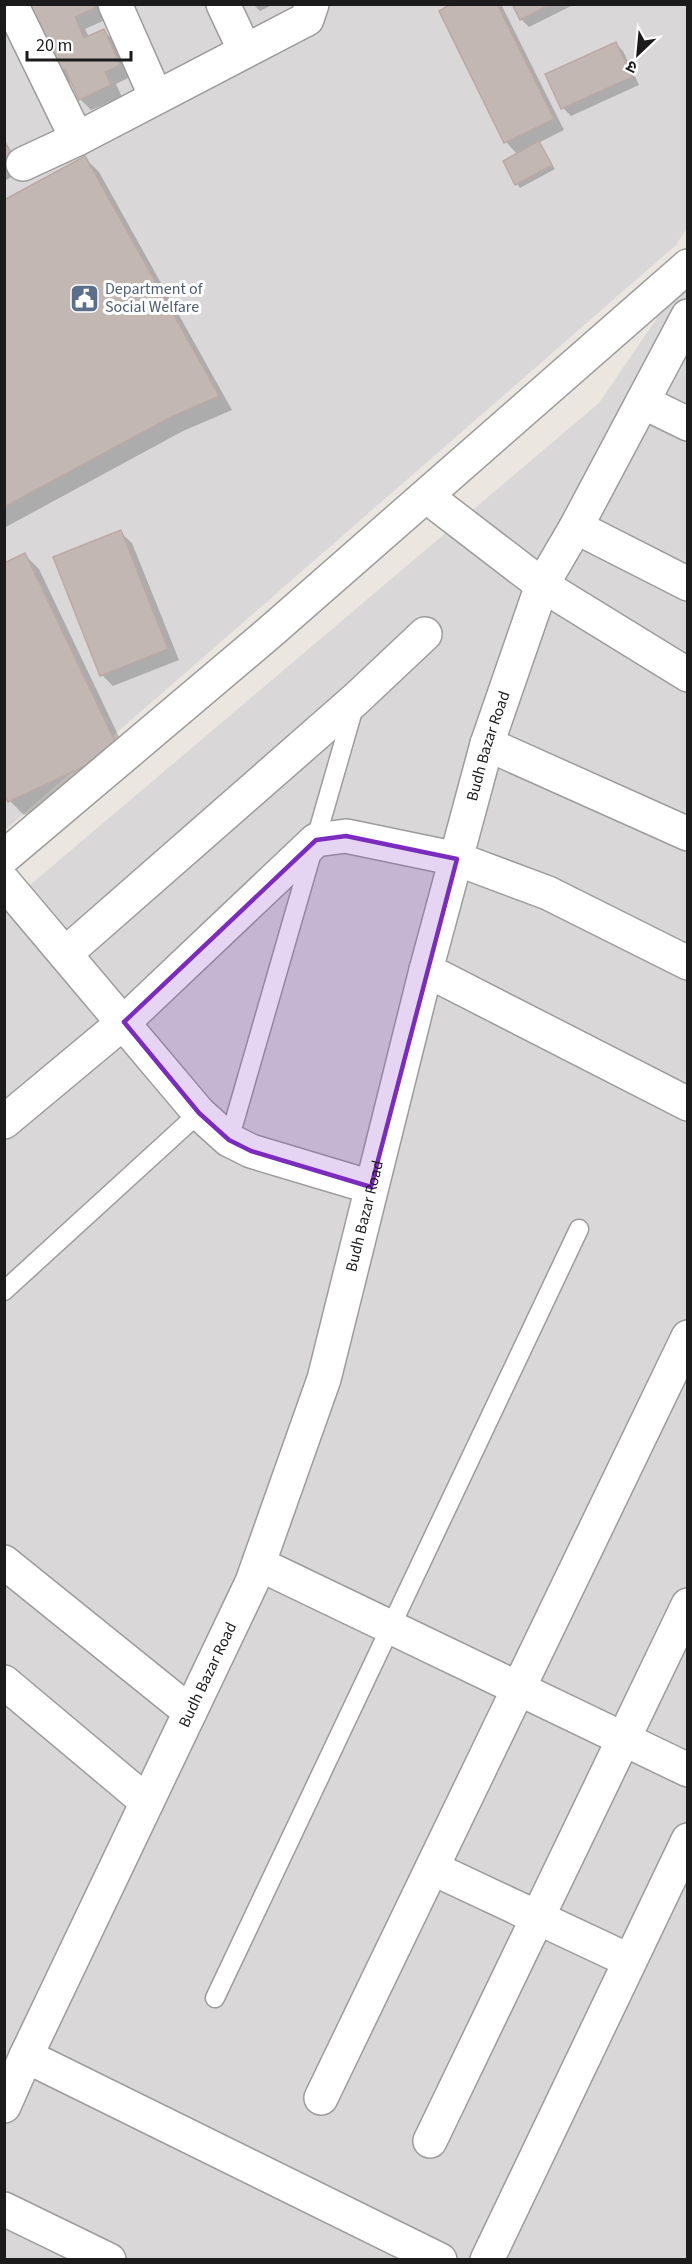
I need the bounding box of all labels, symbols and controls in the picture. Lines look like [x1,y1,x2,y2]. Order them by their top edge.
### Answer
scale bar [27,24,130,62]
north arrow [608,24,668,84]
text: 20 m [36,33,72,58]
text: उ [622,54,641,79]
place label: Department of Social Welfare [105,278,204,318]
public building icon: Department of Social Welfare [68,282,100,314]
street label: Budh Bazar Road [461,688,515,804]
street label: Budh Bazar Road [340,1158,389,1274]
street label: Budh Bazar Road [173,1619,242,1731]

